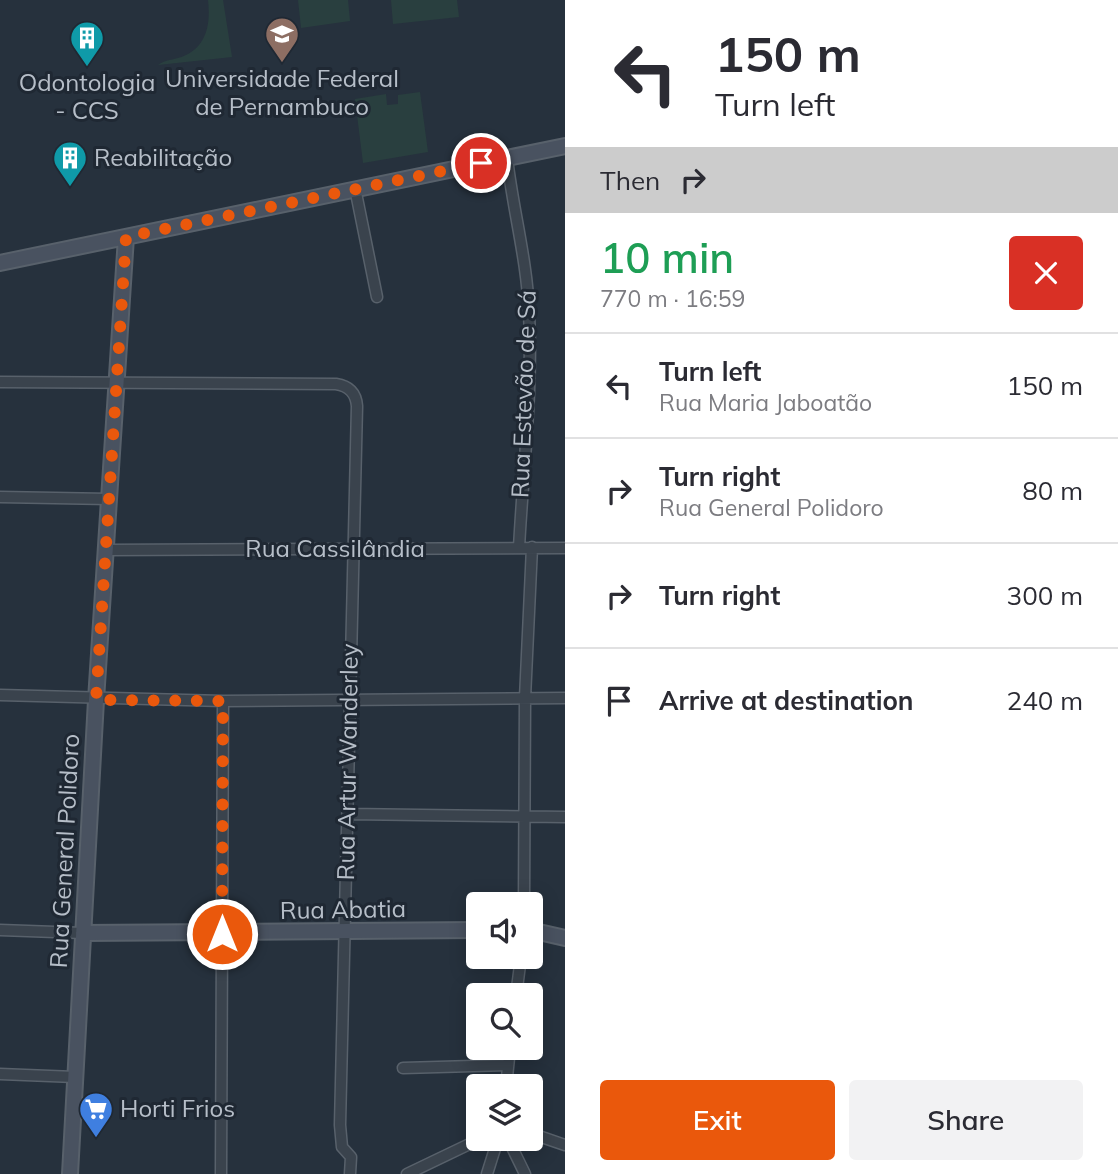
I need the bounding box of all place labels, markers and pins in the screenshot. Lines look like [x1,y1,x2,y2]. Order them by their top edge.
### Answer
school or university icon: Universidade Federal de Pernambuco [263,15,301,64]
building icon: Odontologia - CCS [68,19,106,68]
place label: Universidade Federal de Pernambuco [165,63,399,121]
place label: Odontologia - CCS [19,67,155,125]
pin [451,133,511,193]
building icon: Reabilitação [51,139,89,188]
place label: Reabilitação [94,142,232,172]
supermarket icon: Horti Frios [77,1090,115,1139]
place label: Horti Frios [120,1093,235,1123]

